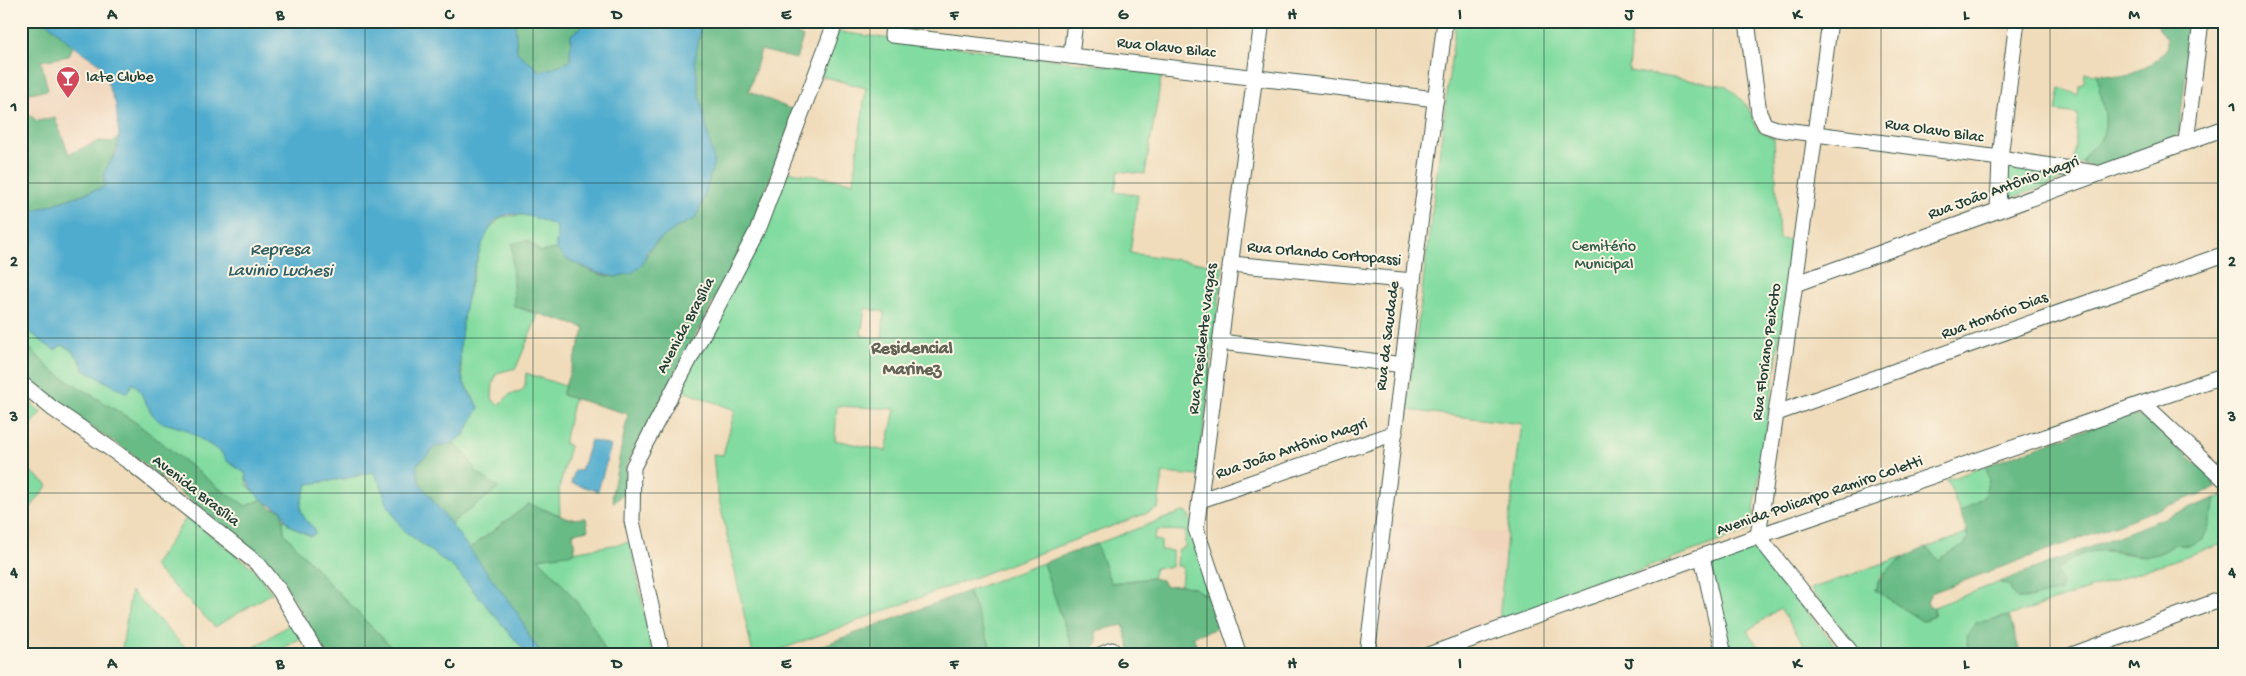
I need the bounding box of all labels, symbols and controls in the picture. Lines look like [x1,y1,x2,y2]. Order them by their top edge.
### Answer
text: A [106,7,118,26]
text: B [275,7,285,26]
text: C [444,7,455,26]
text: D [610,7,623,26]
text: E [781,7,792,26]
text: F [949,7,960,26]
text: G [1118,7,1129,26]
text: H [1287,7,1297,26]
text: I [1458,7,1462,26]
text: J [1624,7,1635,26]
text: K [1792,7,1804,26]
text: L [1963,7,1970,26]
text: M [2128,7,2140,26]
street label: Rua Olavo Bilac [1116,34,1217,64]
bar icon: Iate Clube [55,65,81,99]
place label: Iate Clube [86,69,154,88]
text: 1 [10,99,17,118]
text: 1 [2228,99,2235,118]
street label: Rua Olavo Bilac [1884,116,1985,148]
street label: Rua João Antônio Magri [1926,153,2082,225]
park label: Cemitério Municipal [1572,238,1636,275]
street label: Rua Orlando Cortopassi [1246,239,1402,271]
water label: Represa Lavinio Luchesi [227,240,335,282]
text: 2 [10,254,18,273]
text: 2 [2228,254,2236,273]
street label: Rua Presidente Vargas [1185,261,1223,415]
street label: Avenida Brasília [654,274,721,377]
street label: Rua da Saudade [1373,279,1405,392]
street label: Rua Floriano Peixoto [1749,282,1787,422]
street label: Rua Honório Dias [1939,289,2052,345]
district label: Residencial Marinez [870,339,953,381]
text: 3 [9,409,18,428]
text: 3 [2227,409,2236,428]
street label: Rua João Antônio Magri [1213,415,1371,485]
street label: Avenida Brasília [147,452,243,533]
street label: Avenida Policarpo Ramiro Coletti [1714,453,1926,541]
text: 4 [9,565,18,584]
text: 4 [2227,565,2236,584]
text: A [106,656,118,675]
text: B [275,656,285,675]
text: C [444,656,455,675]
text: D [610,656,623,675]
text: E [781,656,792,675]
text: F [949,656,960,675]
text: G [1118,656,1129,675]
text: H [1287,656,1297,675]
text: I [1458,656,1462,675]
text: J [1624,656,1635,675]
text: K [1792,656,1804,675]
text: L [1963,656,1970,675]
text: M [2128,656,2140,675]

